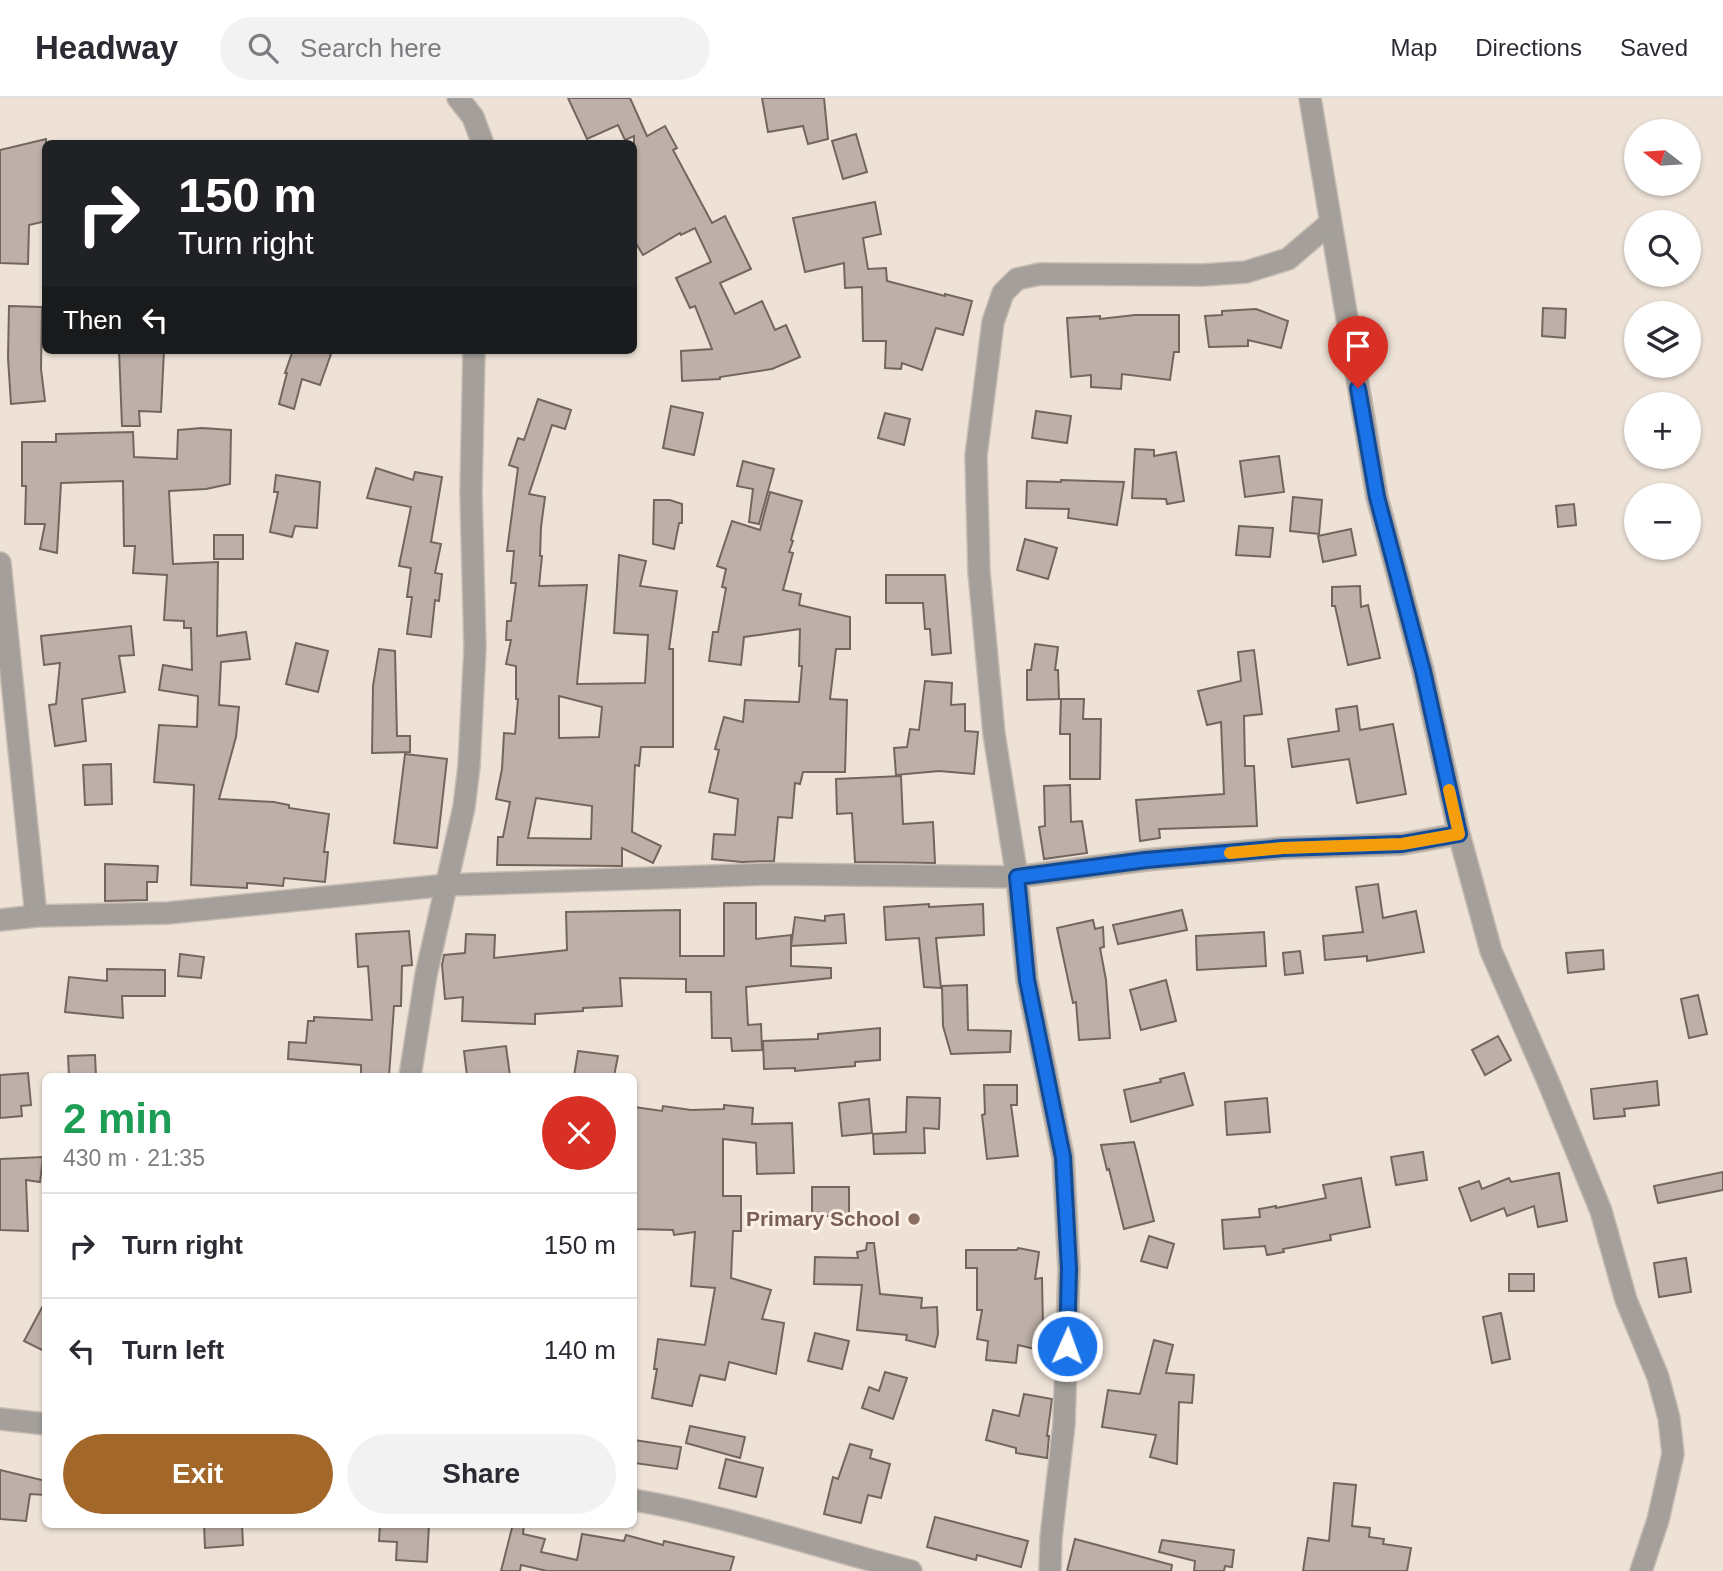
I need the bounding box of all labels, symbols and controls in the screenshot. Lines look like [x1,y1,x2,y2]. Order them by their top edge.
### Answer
search box [220,17,710,80]
text: Headway [35,29,178,66]
icon: search [244,29,282,67]
text: Search here [300,33,442,63]
text: Map [1391,34,1437,61]
text: Directions [1475,34,1582,61]
text: Saved [1620,34,1688,61]
north arrow [1624,119,1701,196]
map controls [1624,119,1701,560]
icon: right [63,168,154,259]
text: 150 m [178,168,317,222]
button: search [1624,210,1701,287]
text: Turn right [178,225,314,261]
icon: left [136,301,174,339]
button: layers [1624,301,1701,378]
text: Then [63,305,122,335]
pin [1328,316,1388,388]
icon: arrive [1339,327,1377,365]
button: + [1624,392,1701,469]
button: − [1624,483,1701,560]
text: 2 min [63,1095,173,1142]
button: close [542,1096,616,1170]
text: 430 m · 21:35 [63,1145,205,1171]
place label: Primary School [746,1207,900,1230]
marker: Primary School [906,1211,922,1227]
icon: right [63,1227,101,1265]
text: Turn right [122,1230,243,1260]
text: 150 m [544,1230,616,1260]
position arrow [1030,1309,1104,1383]
icon: left [63,1332,101,1370]
text: Turn left [122,1335,224,1365]
text: 140 m [544,1335,616,1365]
button: Exit [63,1434,333,1514]
button: Share [347,1434,616,1514]

